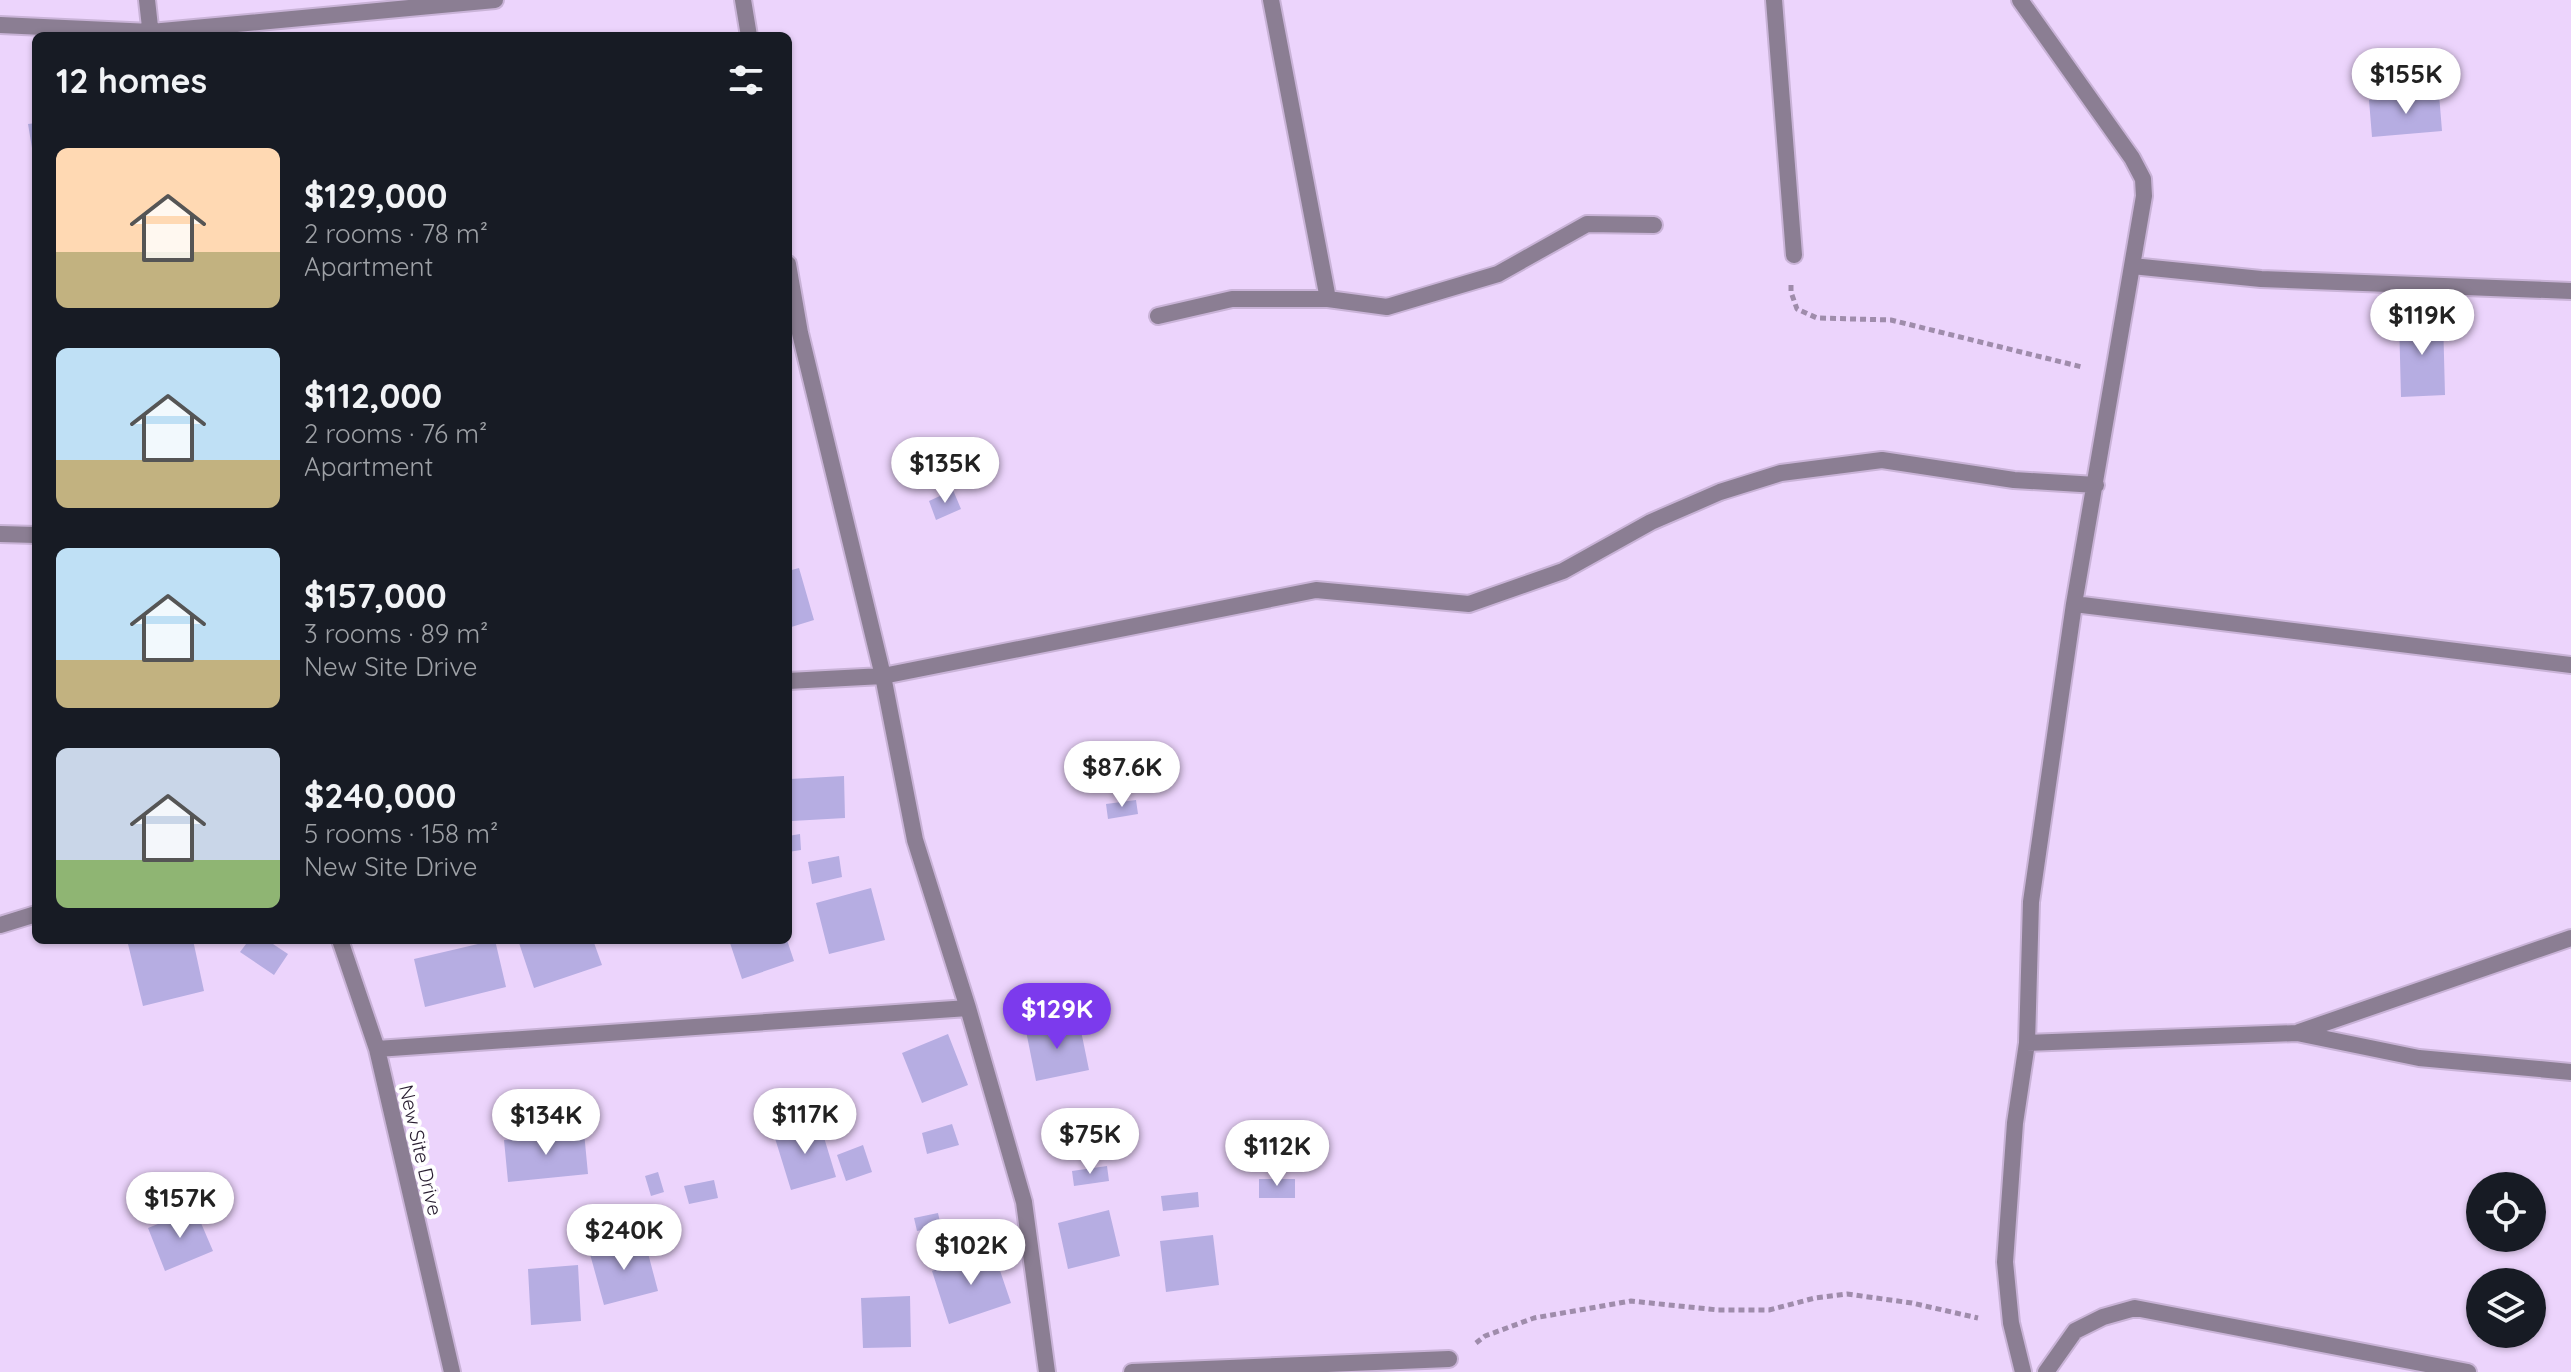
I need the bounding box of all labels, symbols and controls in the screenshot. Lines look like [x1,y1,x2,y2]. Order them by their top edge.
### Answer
pin: $155K [2350,48,2462,116]
text: $155K [2370,57,2442,90]
icon: filters [724,58,768,102]
text: 12 homes [56,59,207,102]
text: $129,000 [304,174,447,217]
icon: home [120,180,216,276]
text: 2 rooms · 78 m² [304,217,488,250]
text: Apartment [304,250,433,283]
pin: $119K [2366,289,2478,357]
text: $119K [2388,298,2456,331]
text: $112,000 [304,374,442,417]
icon: home [120,380,216,476]
text: 2 rooms · 76 m² [304,417,487,450]
pin: $135K [889,437,1001,505]
text: $135K [909,446,981,479]
text: Apartment [304,450,433,483]
text: $157,000 [304,574,447,617]
icon: home [120,580,216,676]
text: 3 rooms · 89 m² [304,617,488,650]
text: New Site Drive [304,650,478,683]
pin: $87.6K [1057,741,1187,809]
text: $87.6K [1082,750,1162,783]
text: $240,000 [304,774,457,817]
icon: home [120,780,216,876]
text: 5 rooms · 158 m² [304,817,498,850]
text: New Site Drive [304,850,478,883]
pin: $129K [1001,983,1113,1051]
text: $129K [1021,992,1093,1025]
street label: New Site Drive [394,1082,448,1218]
pin: $117K [749,1088,861,1156]
pin: $134K [490,1089,602,1157]
text: $117K [771,1097,839,1130]
text: $134K [510,1098,582,1131]
pin: $75K [1043,1108,1137,1176]
text: $75K [1059,1117,1121,1150]
pin: $112K [1221,1120,1333,1188]
text: $112K [1243,1129,1311,1162]
pin: $157K [124,1172,236,1240]
map controls [2466,1172,2546,1348]
button: locate [2466,1172,2546,1252]
text: $157K [144,1181,216,1214]
pin: $240K [568,1204,680,1272]
text: $240K [585,1213,663,1246]
pin: $102K [915,1219,1027,1287]
text: $102K [934,1228,1008,1261]
button: layers [2466,1268,2546,1348]

